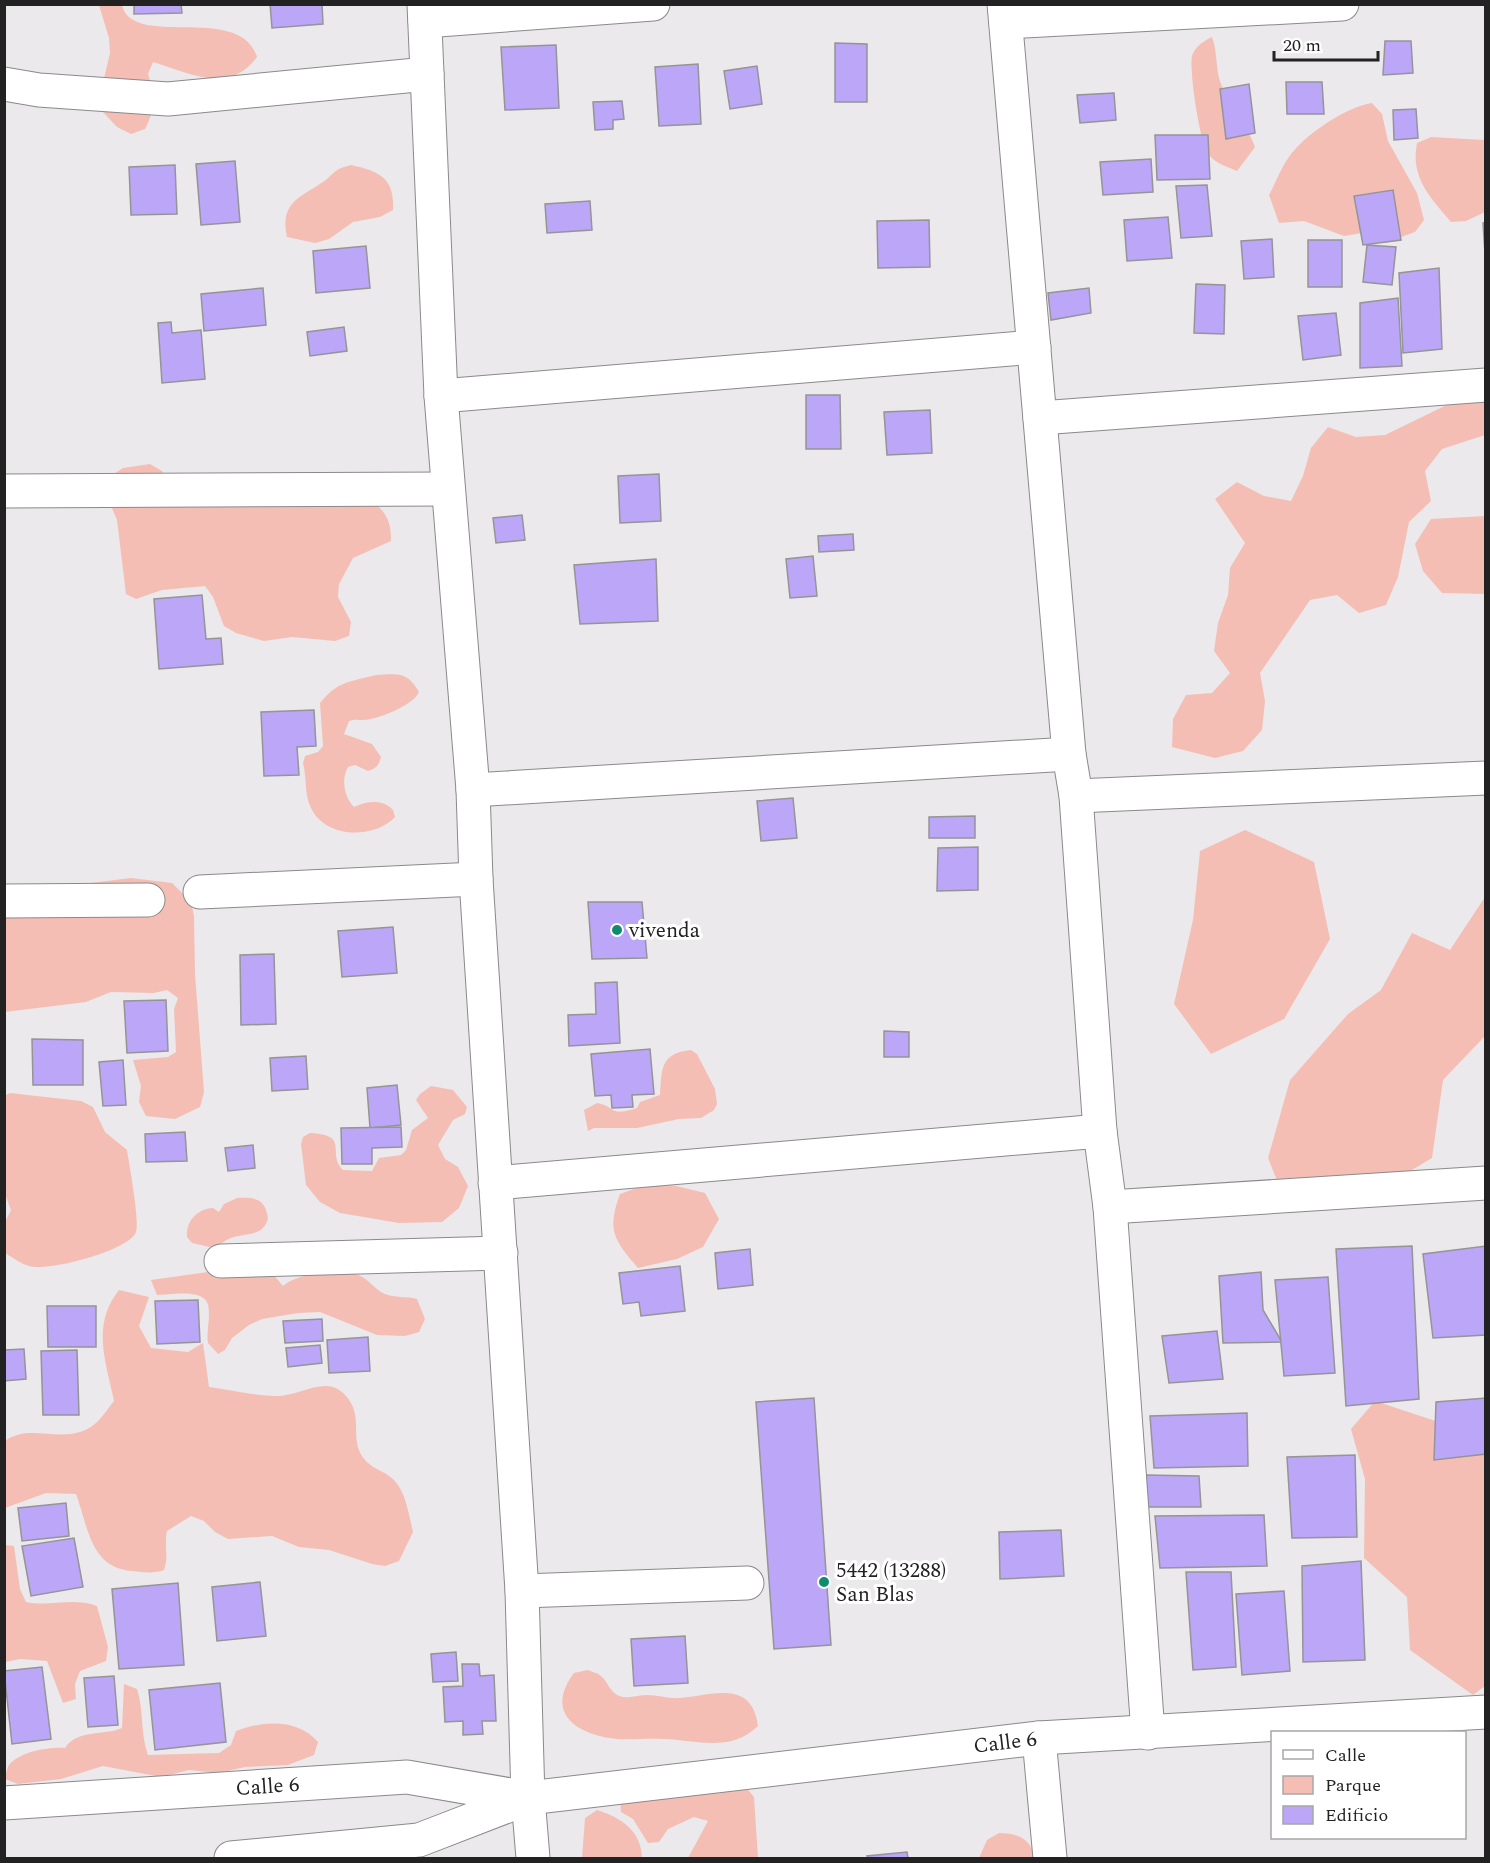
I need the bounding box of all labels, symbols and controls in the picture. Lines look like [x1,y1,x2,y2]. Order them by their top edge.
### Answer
scale bar [1274,24,1378,62]
text: 20 m [1283,32,1321,59]
place label: vivenda [628,915,701,947]
marker: vivenda [610,923,624,937]
place label: 5442 (13288) San Blas [836,1555,946,1611]
marker: 5442 (13288) San Blas [817,1575,831,1589]
street label: Calle 6 [972,1723,1039,1763]
legend [1271,1731,1466,1839]
text: Calle [1325,1742,1366,1769]
street label: Calle 6 [235,1769,300,1805]
text: Parque [1325,1772,1381,1799]
text: Edificio [1325,1802,1388,1829]

